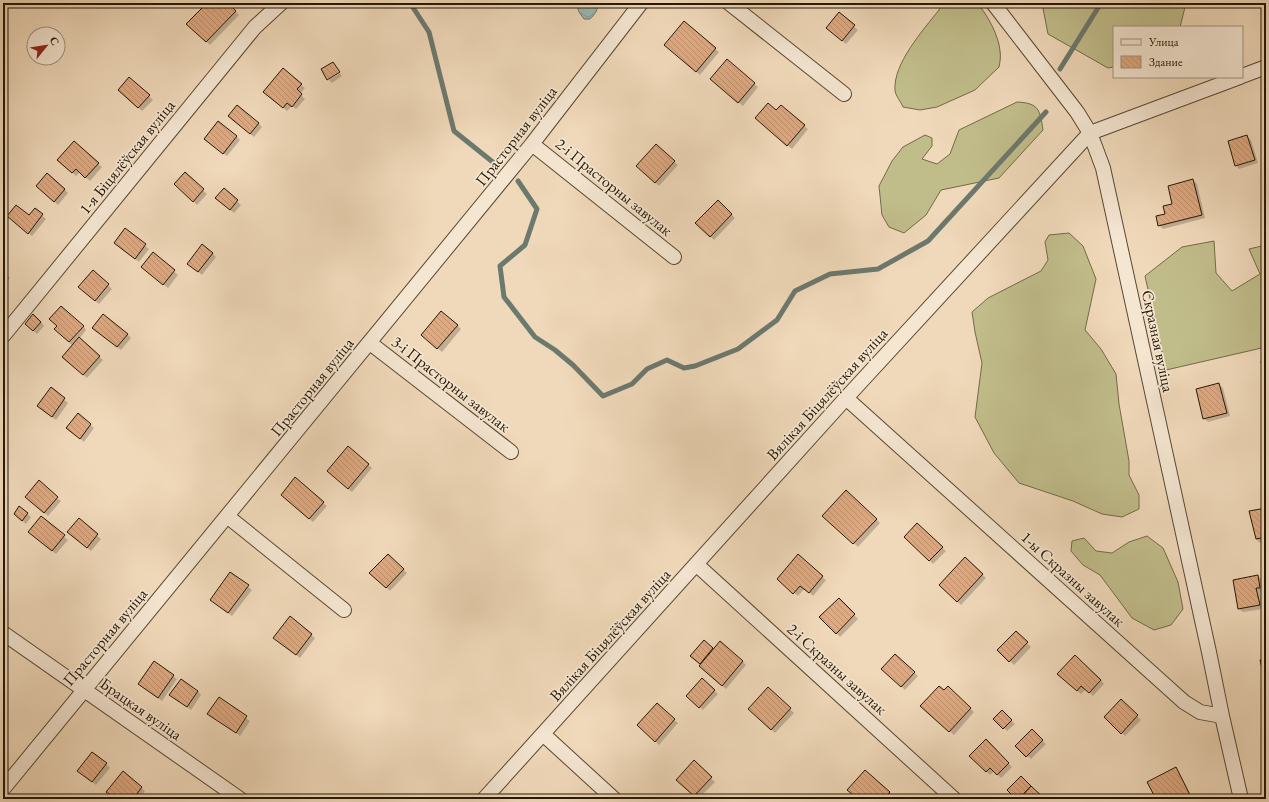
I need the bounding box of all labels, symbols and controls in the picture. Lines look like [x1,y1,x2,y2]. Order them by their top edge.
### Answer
north arrow [26,26,66,66]
legend [1113,26,1243,78]
text: С [47,34,63,48]
text: Улица [1148,34,1179,50]
text: Здание [1149,54,1183,70]
street label: Прасторная вуліца [470,81,562,190]
street label: 1-я Біцялёўская вуліца [74,95,180,219]
street label: 2-і Прасторны завулак [551,133,677,241]
street label: Скразная вуліца [1137,288,1179,395]
street label: Вялікая Біцялёўская вуліца [762,323,893,465]
street label: 3-і Прасторны завулак [387,331,515,437]
street label: Прасторная вуліца [266,333,359,441]
street label: 1-ы Скразны завулак [1017,527,1130,632]
street label: Вялікая Біцялёўская вуліца [545,564,676,706]
street label: Прасторная вуліца [58,583,152,690]
street label: 2-і Скразны завулак [783,619,892,720]
street label: Брацкая вуліца [96,673,187,745]

